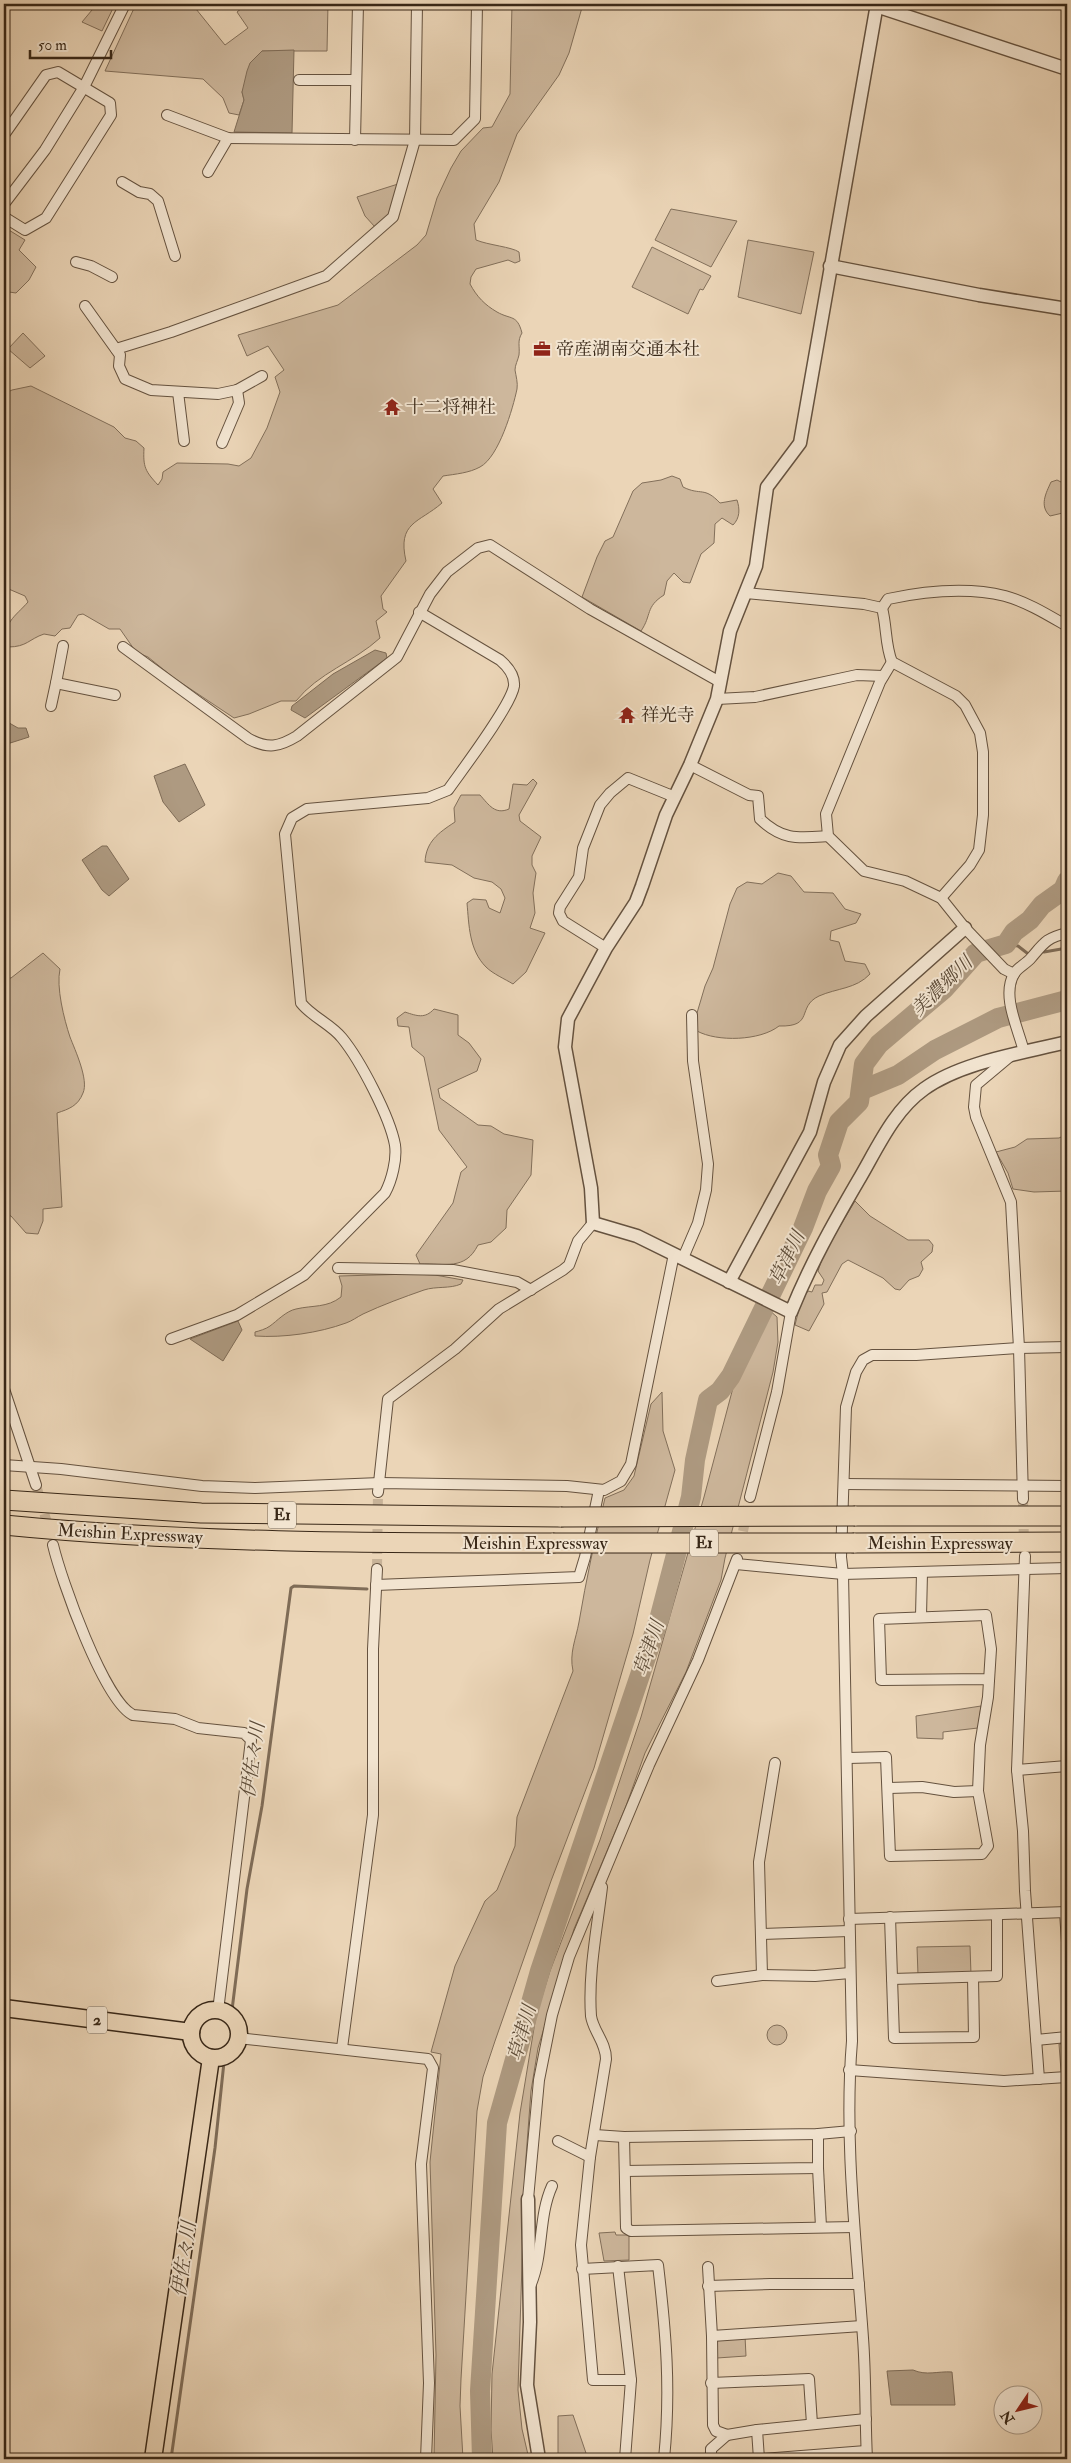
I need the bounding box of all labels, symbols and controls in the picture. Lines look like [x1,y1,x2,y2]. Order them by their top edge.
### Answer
scale bar [30,28,111,60]
text: 50 m [38,36,67,55]
place label: 帝産湖南交通本社 [556,338,700,361]
office icon: 帝産湖南交通本社 [532,339,552,359]
place label: 十二将神社 [406,396,496,419]
temple icon: 十二将神社 [382,397,402,417]
place label: 祥光寺 [641,704,695,727]
temple icon: 祥光寺 [617,705,637,725]
water label: 美濃郷川 [906,950,979,1021]
water label: 草津川 [764,1225,811,1289]
road number: E1 [268,1502,296,1528]
street label: Meishin Expressway [57,1519,204,1549]
road number: E1 [690,1530,718,1556]
street label: Meishin Expressway [462,1532,609,1555]
street label: Meishin Expressway [867,1532,1014,1555]
water label: 草津川 [628,1615,670,1679]
water label: 伊佐々川 [236,1719,270,1799]
water label: 草津川 [503,2000,542,2064]
road number: 2 [87,2006,107,2034]
water label: 伊佐々川 [167,2218,201,2298]
north arrow [994,2386,1044,2436]
text: N [997,2407,1019,2428]

